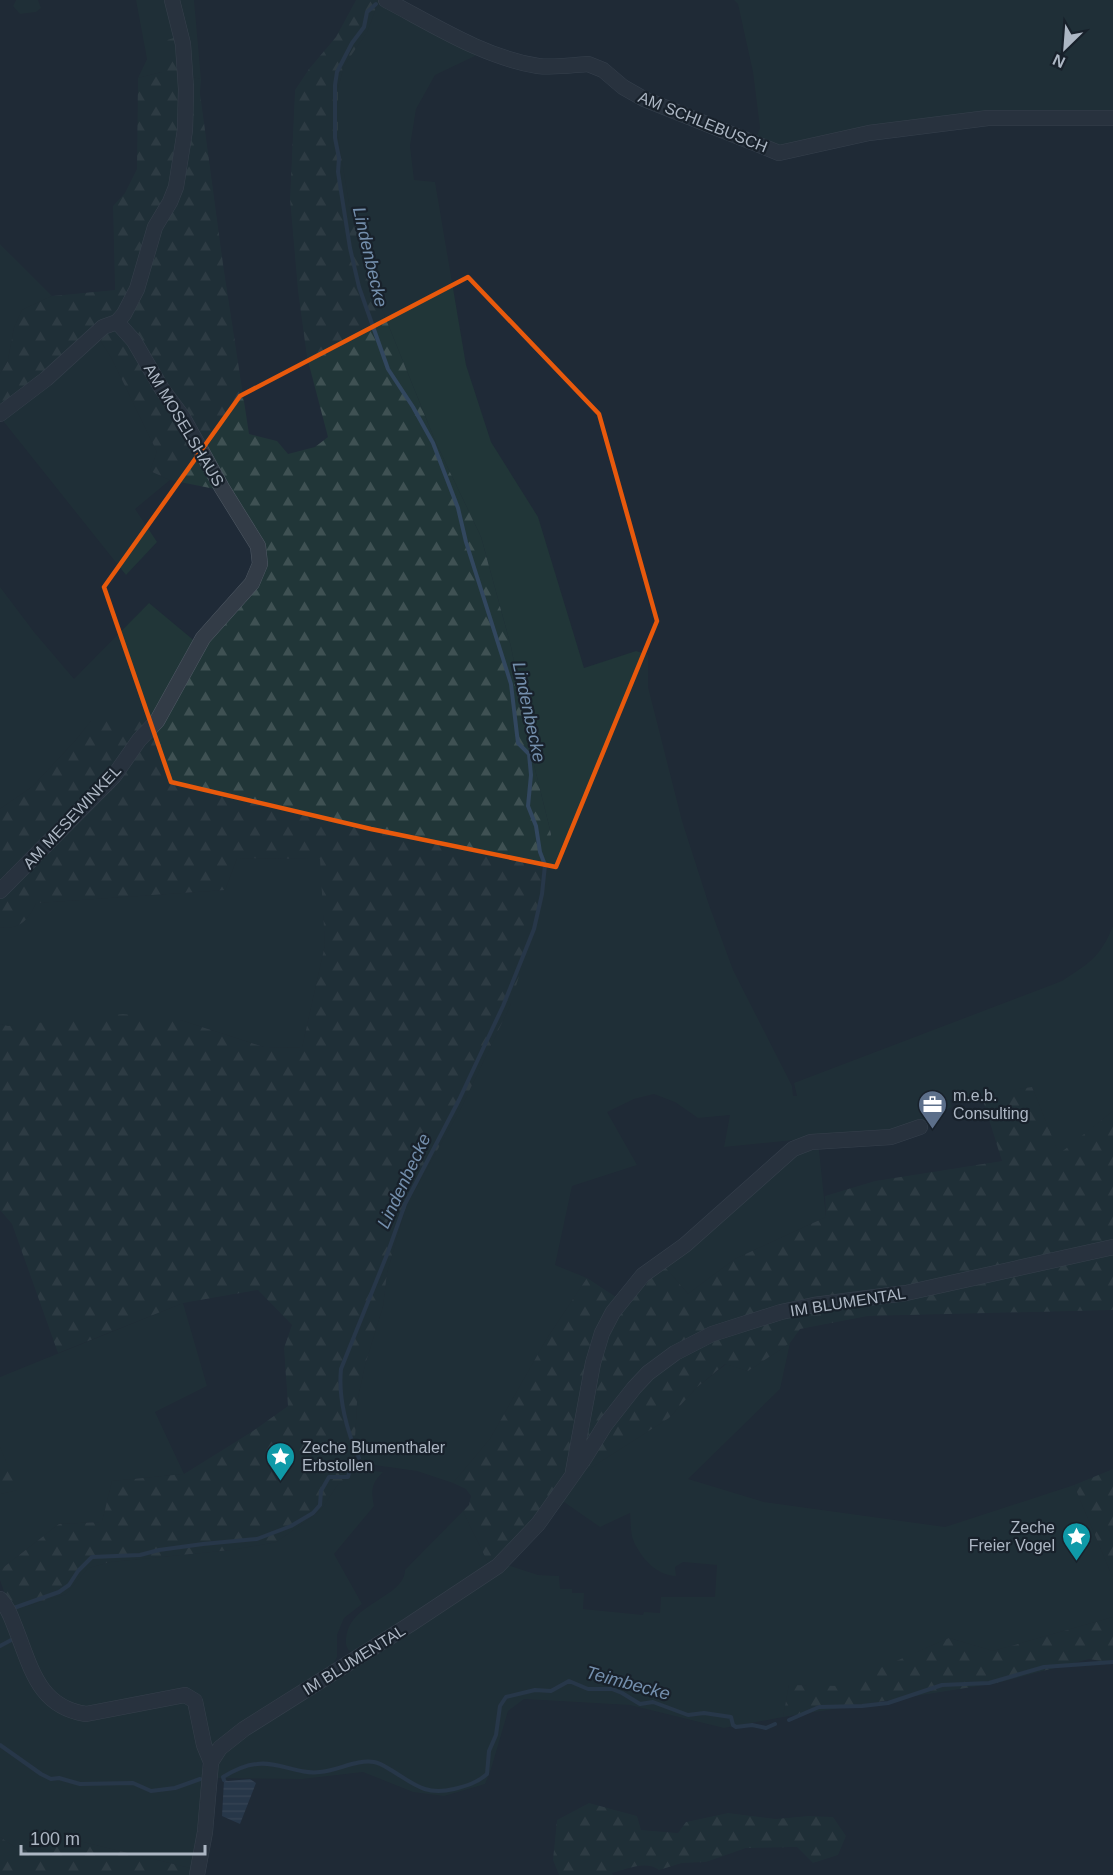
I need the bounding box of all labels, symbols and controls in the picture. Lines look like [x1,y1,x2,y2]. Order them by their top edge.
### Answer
north arrow [1035,18,1095,78]
text: N [1050,51,1068,71]
street label: AM SCHLEBUSCH [636,88,770,156]
water label: Lindenbecke [349,205,391,309]
street label: AM MOSELSHAUS [141,361,227,489]
water label: Lindenbecke [509,660,549,764]
street label: AM MESEWINKEL [20,762,124,872]
place label: m.e.b. Consulting [953,1087,1029,1122]
office icon: m.e.b. Consulting [916,1088,948,1130]
water label: Lindenbecke [373,1131,435,1231]
street label: IM BLUMENTAL [789,1284,907,1320]
place label: Zeche Blumenthaler Erbstollen [302,1439,446,1474]
place icon: Zeche Blumenthaler Erbstollen [265,1440,297,1482]
place label: Zeche Freier Vogel [969,1519,1055,1554]
place icon: Zeche Freier Vogel [1060,1520,1092,1562]
street label: IM BLUMENTAL [300,1622,408,1698]
water label: Teimbecke [584,1662,672,1704]
scale bar [21,1818,206,1856]
text: 100 m [30,1829,80,1849]

